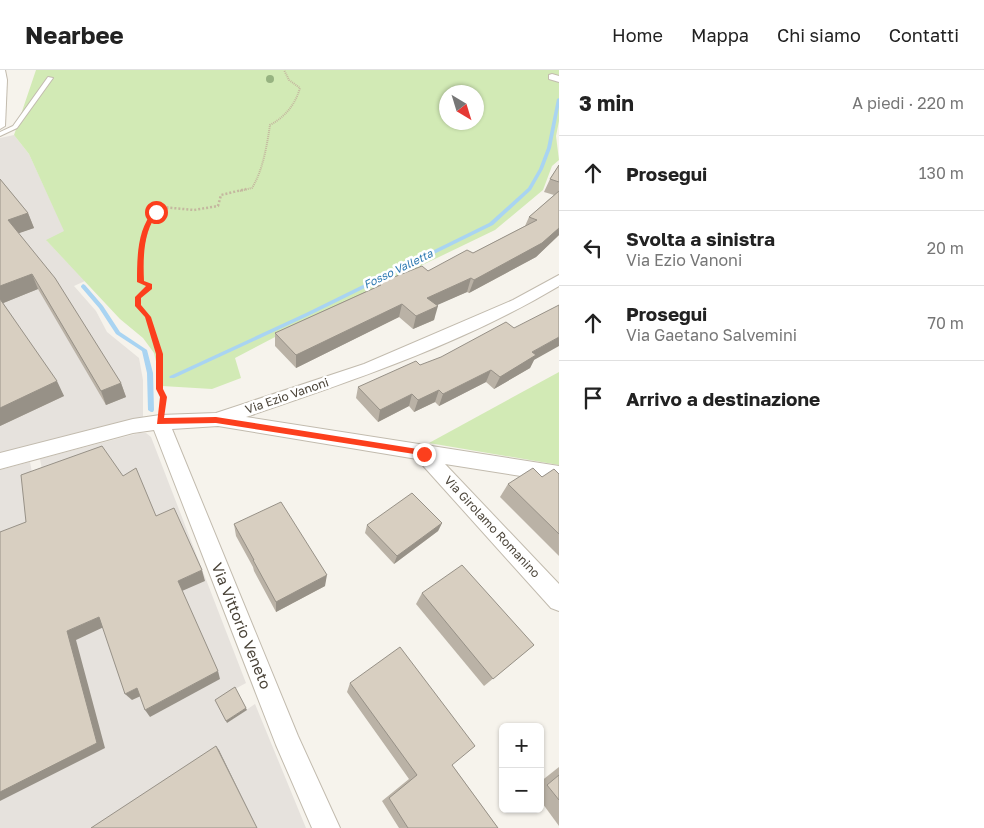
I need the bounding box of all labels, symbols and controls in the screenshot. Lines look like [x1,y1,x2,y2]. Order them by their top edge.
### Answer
text: Nearbee [25,20,124,49]
text: Home [612,24,663,46]
text: Mappa [691,24,749,46]
text: Chi siamo [777,24,861,46]
text: Contatti [889,24,959,46]
north arrow [439,85,484,130]
text: 3 min [579,90,634,116]
text: A piedi · 220 m [852,93,964,113]
icon: ahead [579,159,607,187]
text: Prosegui [626,162,707,185]
text: 130 m [919,163,964,183]
route start [145,201,168,224]
text: Svolta a sinistra [626,227,775,250]
icon: left [579,234,607,262]
text: 20 m [927,238,964,258]
water label: Fosso Valletta [361,246,435,291]
text: Via Ezio Vanoni [626,250,742,270]
text: Prosegui [626,302,707,325]
icon: ahead [579,309,607,337]
text: 70 m [927,313,964,333]
text: Via Gaetano Salvemini [626,325,797,345]
street label: Via Ezio Vanoni [243,374,330,417]
icon: arrive [579,384,607,412]
text: Arrivo a destinazione [626,387,820,410]
route end [413,443,436,466]
street label: Via Girolamo Romanino [441,473,543,581]
street label: Via Vittorio Veneto [208,560,275,691]
map controls [499,723,544,813]
button: + [499,723,544,768]
button: − [499,768,544,813]

